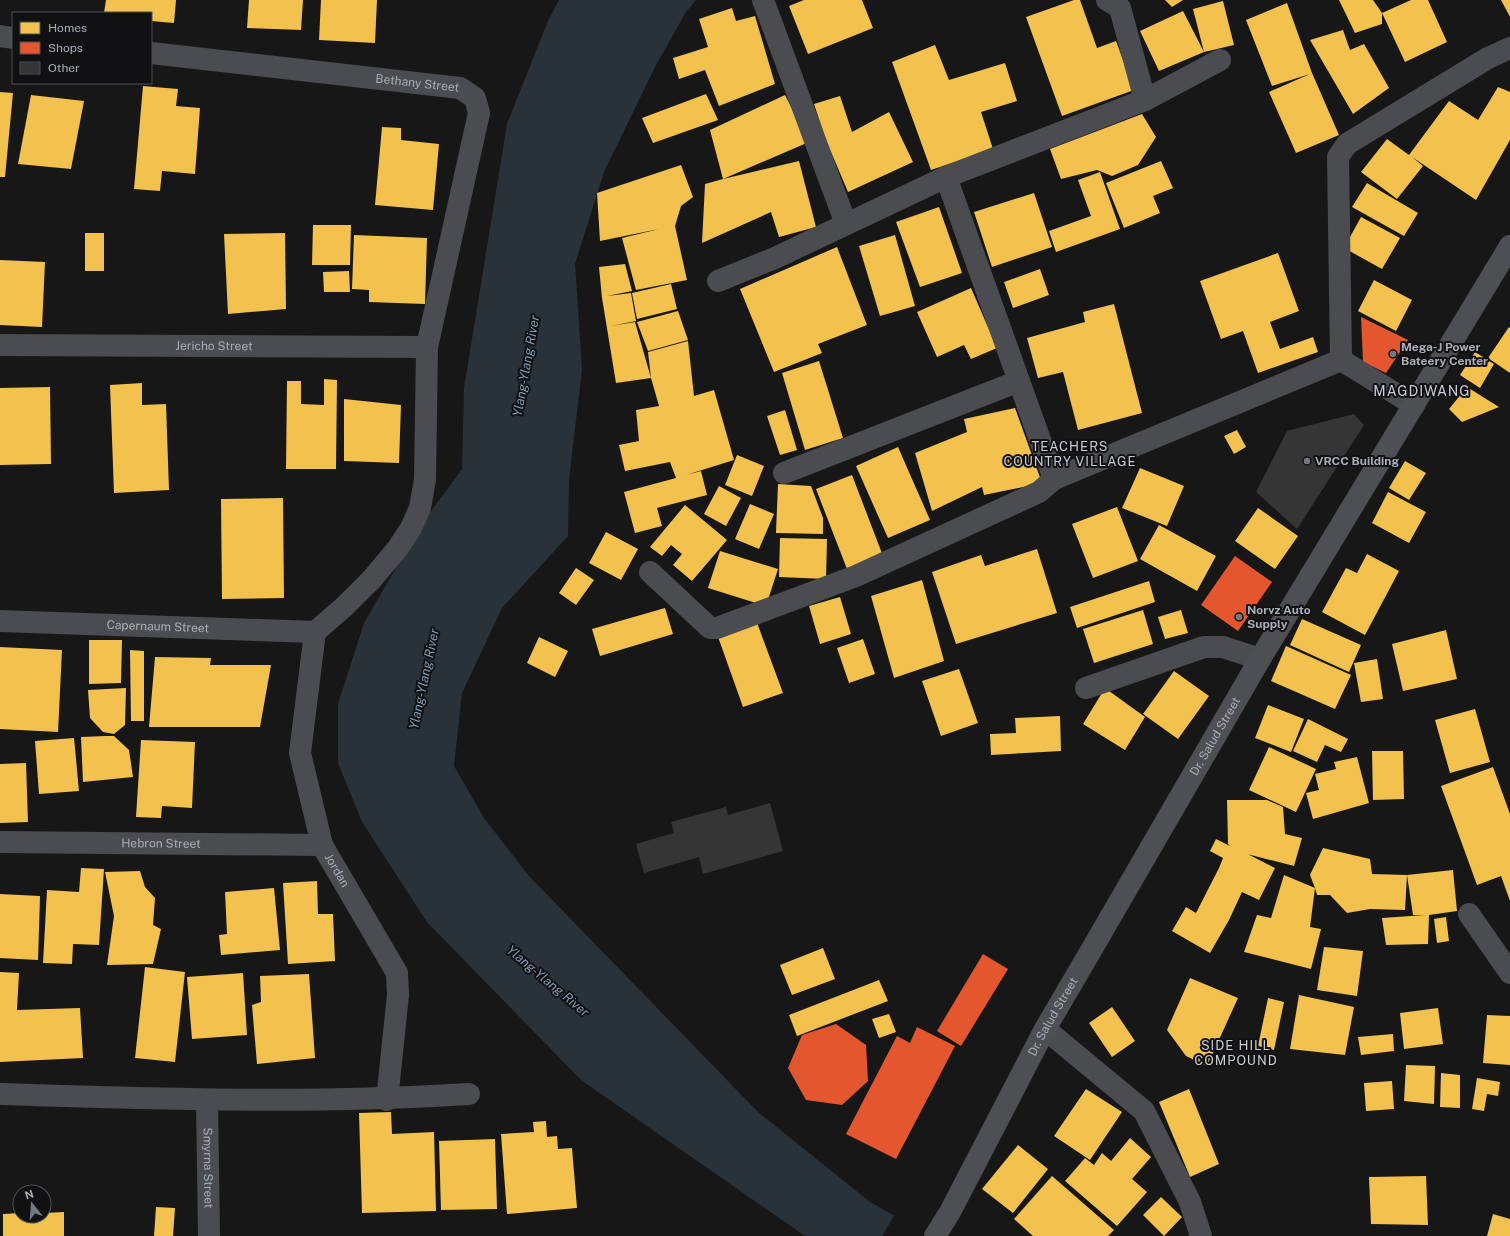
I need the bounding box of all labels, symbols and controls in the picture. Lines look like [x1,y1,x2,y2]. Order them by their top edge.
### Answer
legend [12,12,152,84]
text: Homes [48,21,87,35]
text: Shops [48,41,83,55]
text: Other [48,61,80,75]
street label: Bethany Street [375,71,460,95]
water label: Ylang-Ylang River [510,314,542,418]
street label: Jericho Street [175,339,253,353]
place label: Mega-J Power Bateery Center [1401,340,1488,368]
marker: Mega-J Power Bateery Center [1388,349,1398,359]
district label: MAGDIWANG [1373,383,1471,399]
district label: TEACHERS COUNTRY VILLAGE [1003,439,1137,469]
place label: VRCC Building [1315,454,1399,468]
marker: VRCC Building [1302,456,1312,466]
place label: Norvz Auto Supply [1247,603,1311,631]
marker: Norvz Auto Supply [1234,612,1244,622]
street label: Capernaum Street [106,618,210,635]
water label: Ylang-Ylang River [406,627,442,731]
street label: Dr. Salud Street [1187,695,1243,778]
street label: Hebron Street [121,836,201,851]
street label: Jordan [322,851,352,890]
water label: Ylang-Ylang River [504,942,592,1020]
street label: Dr. Salud Street [1025,975,1081,1058]
district label: SIDE HILL COMPOUND [1194,1038,1278,1068]
street label: Smyrna Street [200,1127,216,1209]
north arrow [12,1184,52,1224]
text: N [23,1187,35,1201]

